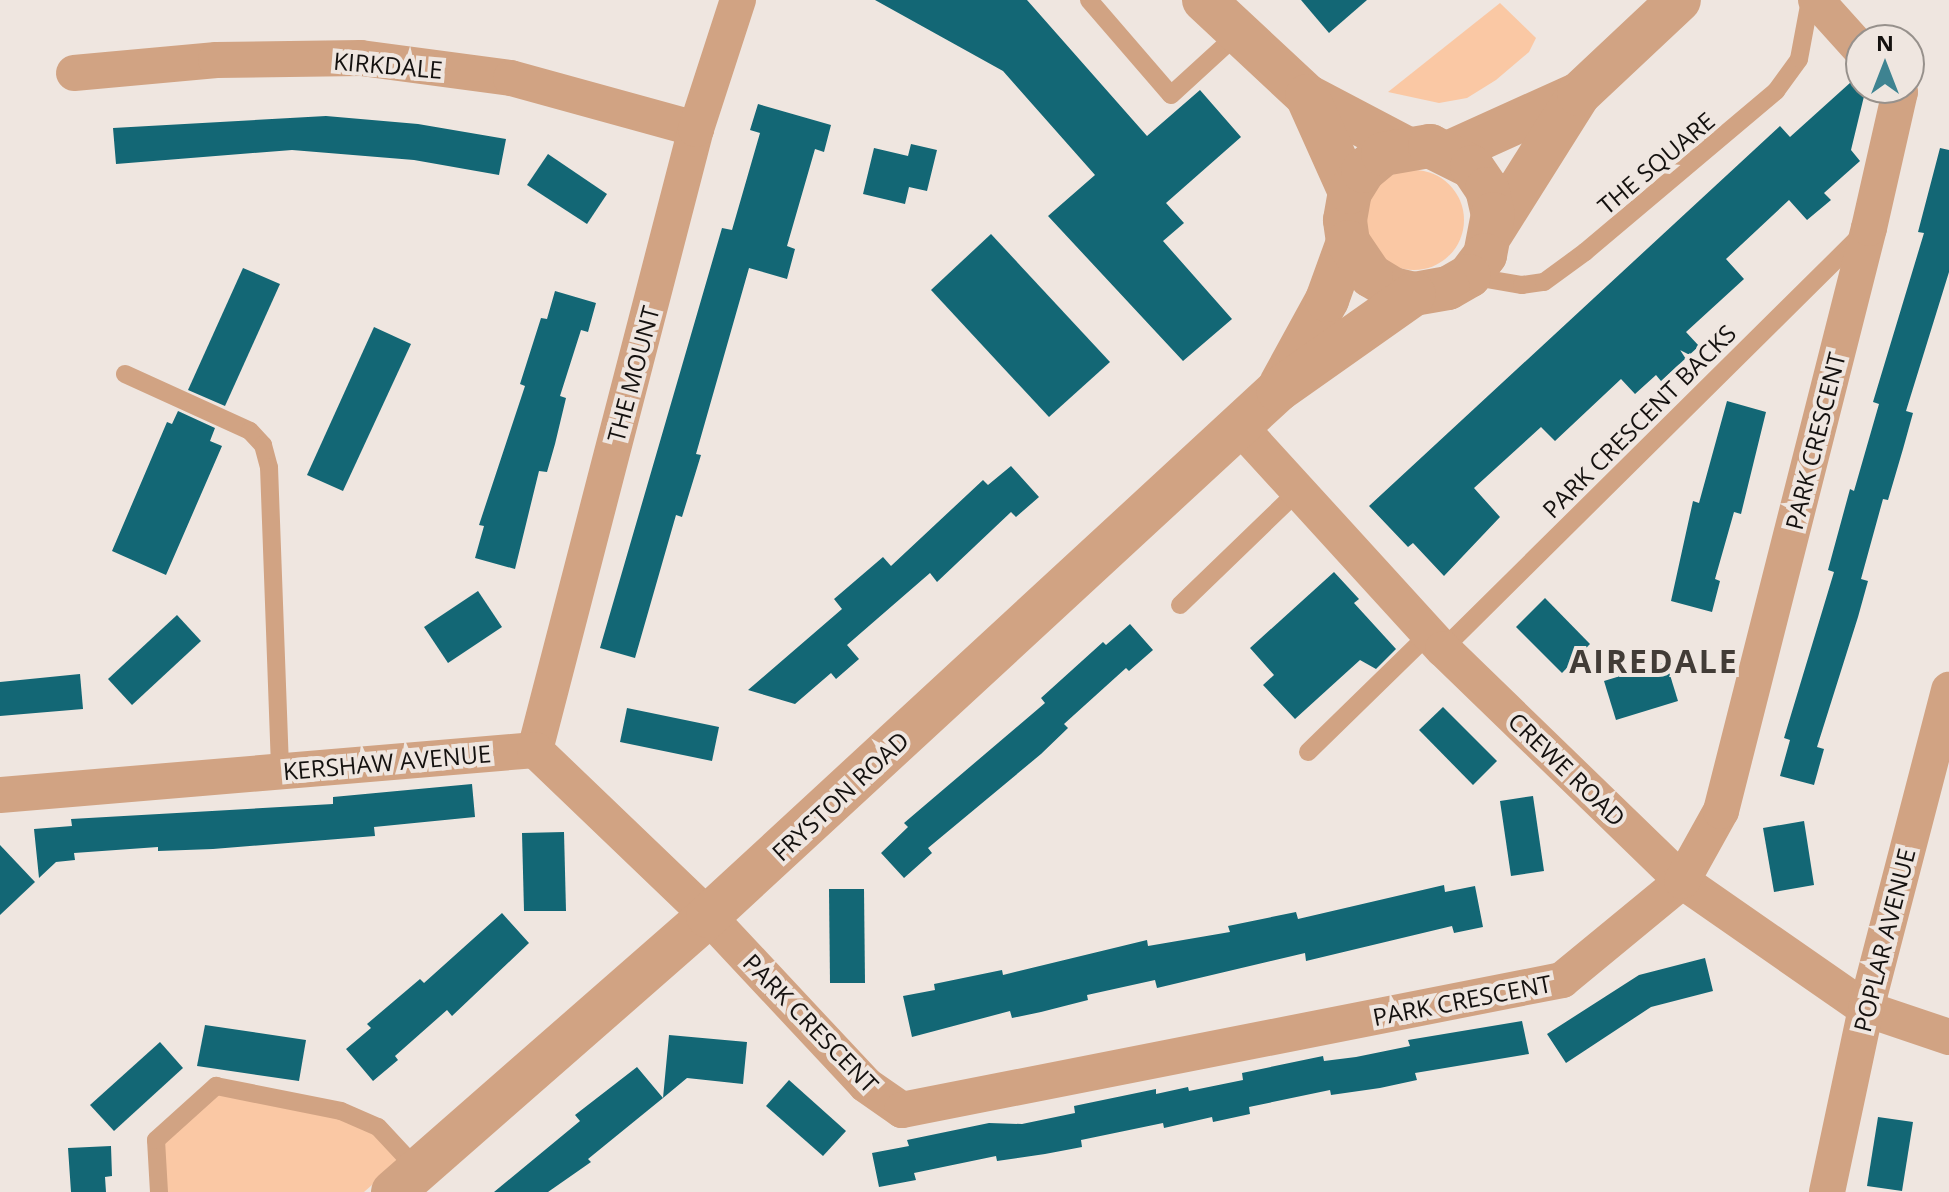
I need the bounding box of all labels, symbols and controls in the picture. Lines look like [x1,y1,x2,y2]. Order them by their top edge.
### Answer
north arrow [1845,24,1925,104]
text: N [1876,27,1894,57]
street label: KIRKDALE [332,46,444,84]
street label: THE SQUARE [1592,106,1720,220]
street label: THE MOUNT [601,303,665,445]
street label: PARK CRESCENT BACKS [1536,318,1742,524]
street label: PARK CRESCENT [1779,349,1851,533]
district label: AIREDALE [1569,642,1739,680]
street label: CREWE ROAD [1503,706,1631,832]
street label: FRYSTON ROAD [766,725,914,867]
street label: KERSHAW AVENUE [282,739,492,785]
street label: POPLAR AVENUE [1847,845,1921,1035]
street label: PARK CRESCENT [738,948,884,1098]
street label: PARK CRESCENT [1370,969,1554,1031]

